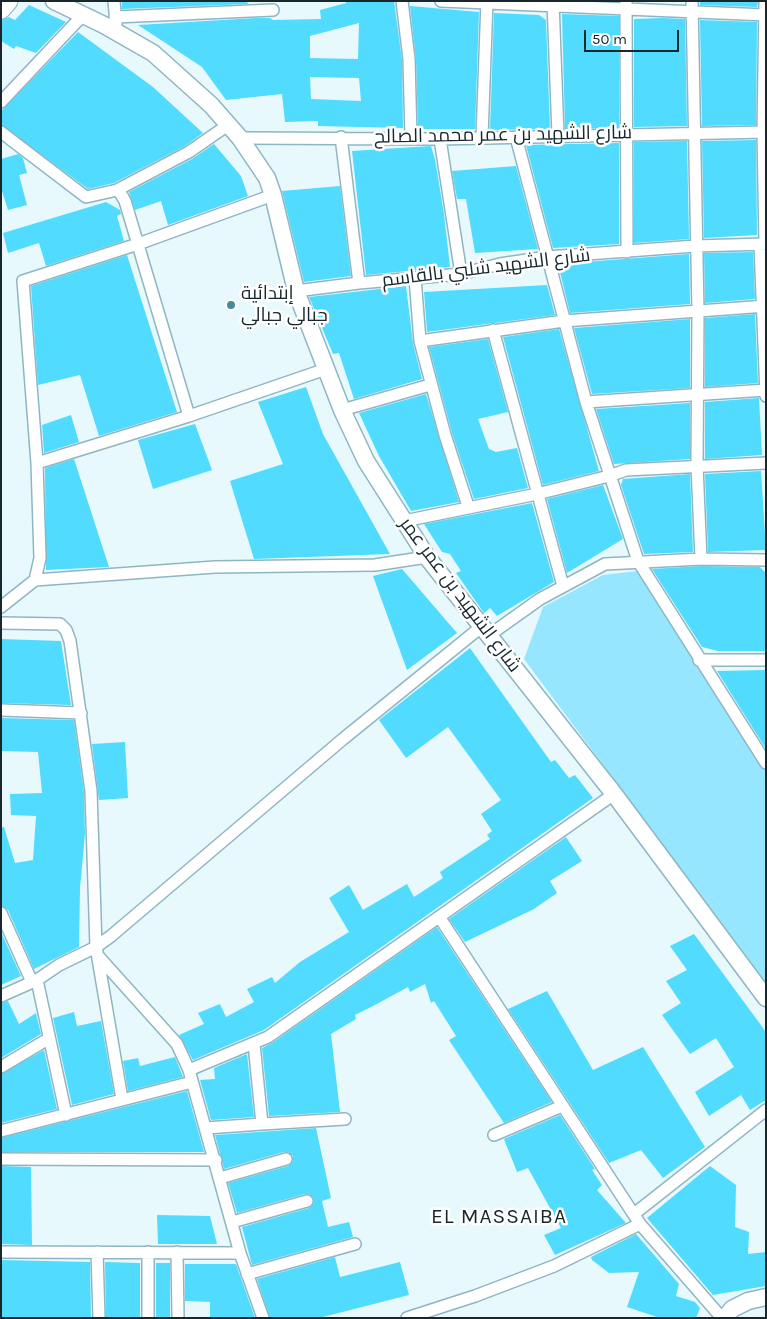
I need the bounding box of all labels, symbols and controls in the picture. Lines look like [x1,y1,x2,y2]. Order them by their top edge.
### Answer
scale bar [587,20,682,52]
text: 50 m [592,30,627,48]
street label: شارع الشهيد بن عمر محمد الصالح [374,121,632,149]
street label: شارع الشهيد شلبي بالقاسم [380,244,592,292]
place label: إبتدائية جبالي جبالي [241,283,328,327]
marker: إبتدائية جبالي جبالي [225,299,237,311]
street label: شارع الشهيد بن عمر عمر [394,513,526,677]
district label: EL MASSAIBA [430,1204,568,1230]

